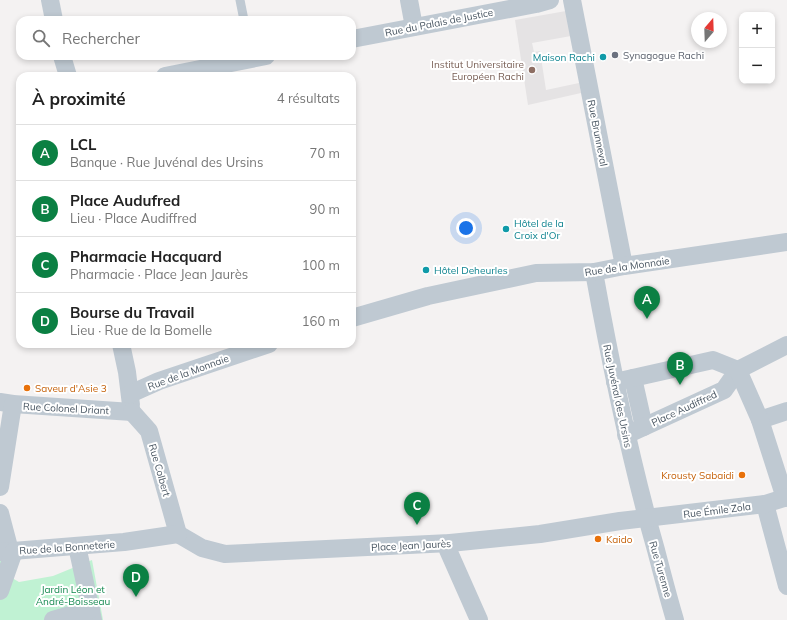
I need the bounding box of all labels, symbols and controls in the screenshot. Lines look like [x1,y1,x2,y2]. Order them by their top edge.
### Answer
street label: Rue du Palais de Justice [384,6,494,39]
north arrow [691,12,727,48]
map controls [739,12,775,84]
button: + [739,12,775,48]
search box [16,16,356,60]
icon: search [30,27,52,49]
text: Rechercher [62,29,140,48]
button: − [739,48,775,84]
place label: Synagogue Rachi [623,49,704,62]
marker: Synagogue Rachi [610,50,620,60]
place label: Maison Rachi [533,51,595,64]
marker: Maison Rachi [598,52,608,62]
place label: Institut Universitaire Européen Rachi [431,58,524,83]
marker: Institut Universitaire Européen Rachi [527,65,537,75]
text: À proximité [32,88,126,109]
text: 4 résultats [277,90,340,106]
street label: Rue Brunneval [585,99,610,168]
text: LCL [70,135,97,154]
text: A [40,145,50,161]
text: 70 m [310,145,340,161]
text: Banque · Rue Juvénal des Ursins [70,154,263,170]
text: Place Audufred [70,191,180,210]
text: B [41,201,49,217]
text: 90 m [310,201,340,217]
text: Lieu · Place Audiffred [70,210,197,226]
place label: Hôtel de la Croix d'Or [514,217,564,242]
your location [456,218,476,238]
marker: Hôtel de la Croix d'Or [501,224,511,234]
text: Pharmacie Hacquard [70,247,222,266]
street label: Rue de la Monnaie [584,254,670,279]
text: C [41,257,49,273]
text: 100 m [302,257,340,273]
place label: Hôtel Deheurles [434,264,508,277]
marker: Hôtel Deheurles [421,265,431,275]
text: Pharmacie · Place Jean Jaurès [70,266,248,282]
pin: A [634,286,660,319]
text: Bourse du Travail [70,303,195,322]
text: D [40,313,50,329]
text: 160 m [302,313,340,329]
text: Lieu · Rue de la Bomelle [70,322,212,338]
street label: Rue Juvénal des Ursins [600,343,635,449]
street label: Rue de la Monnaie [146,352,231,393]
pin: B [667,352,693,385]
place label: Saveur d'Asie 3 [35,382,107,395]
marker: Saveur d'Asie 3 [22,383,32,393]
street label: Place Audiffred [649,388,719,429]
street label: Rue Colonel Driant [23,400,110,417]
street label: Rue Colbert [146,442,173,498]
place label: Krousty Sabaidi [661,469,734,482]
marker: Krousty Sabaidi [737,470,747,480]
pin: C [404,492,430,525]
street label: Rue Émile Zola [682,500,752,521]
place label: Kaido [606,533,633,546]
marker: Kaido [593,534,603,544]
street label: Place Jean Jaurès [371,537,451,554]
street label: Rue de la Bonneterie [19,538,115,557]
street label: Rue Turenne [646,539,675,599]
pin: D [123,564,149,597]
park label: Jardin Léon et André-Boisseau [36,583,110,608]

